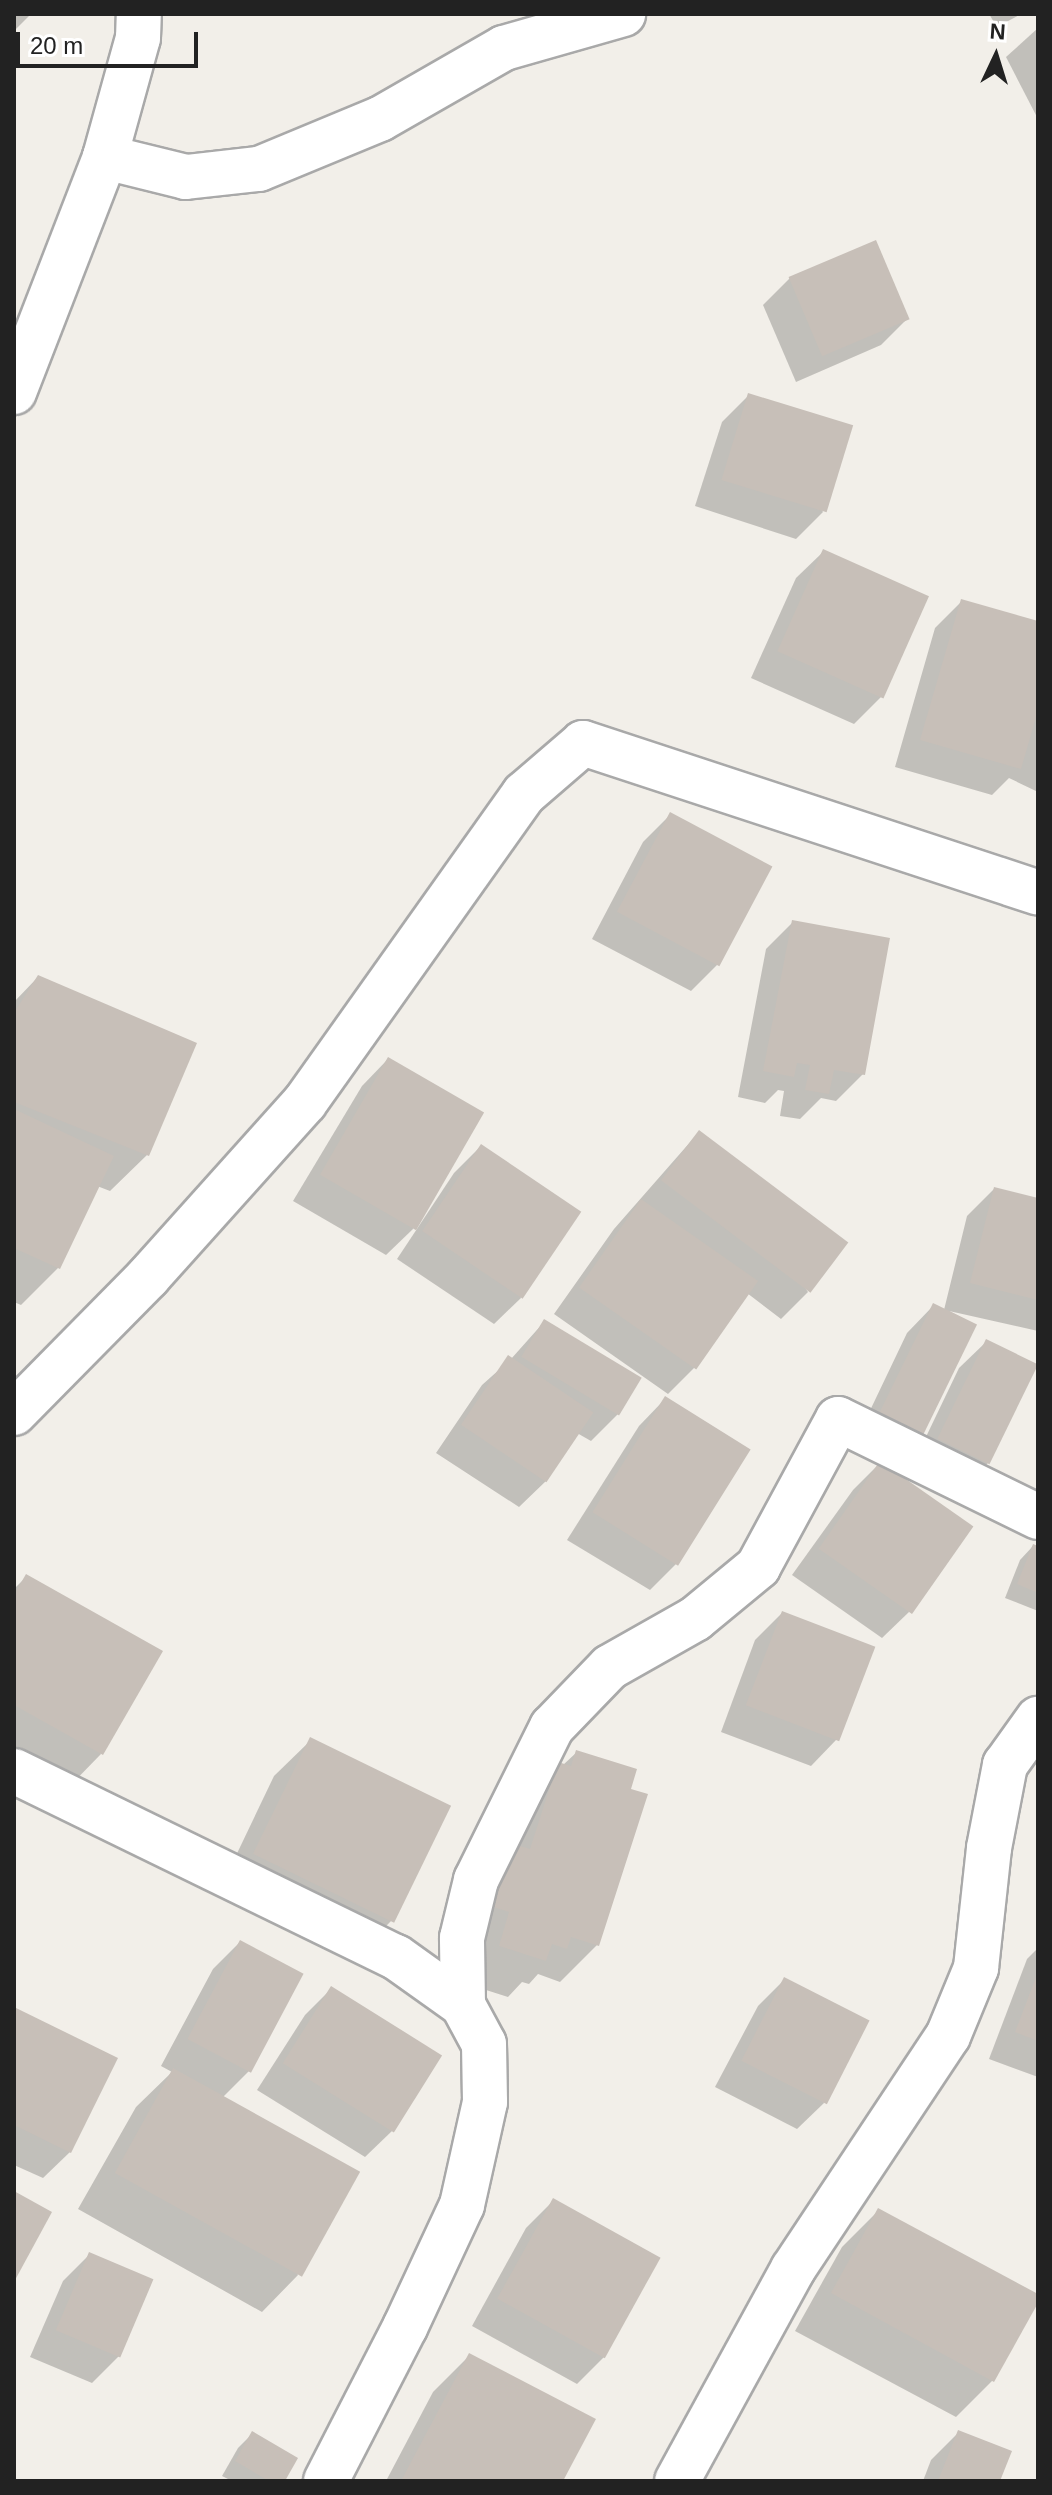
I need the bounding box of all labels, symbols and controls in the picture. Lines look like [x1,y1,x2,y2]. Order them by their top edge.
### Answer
scale bar [20,16,202,66]
north arrow [956,16,1036,96]
text: N [989,19,1006,45]
text: 20 m [30,32,83,59]

